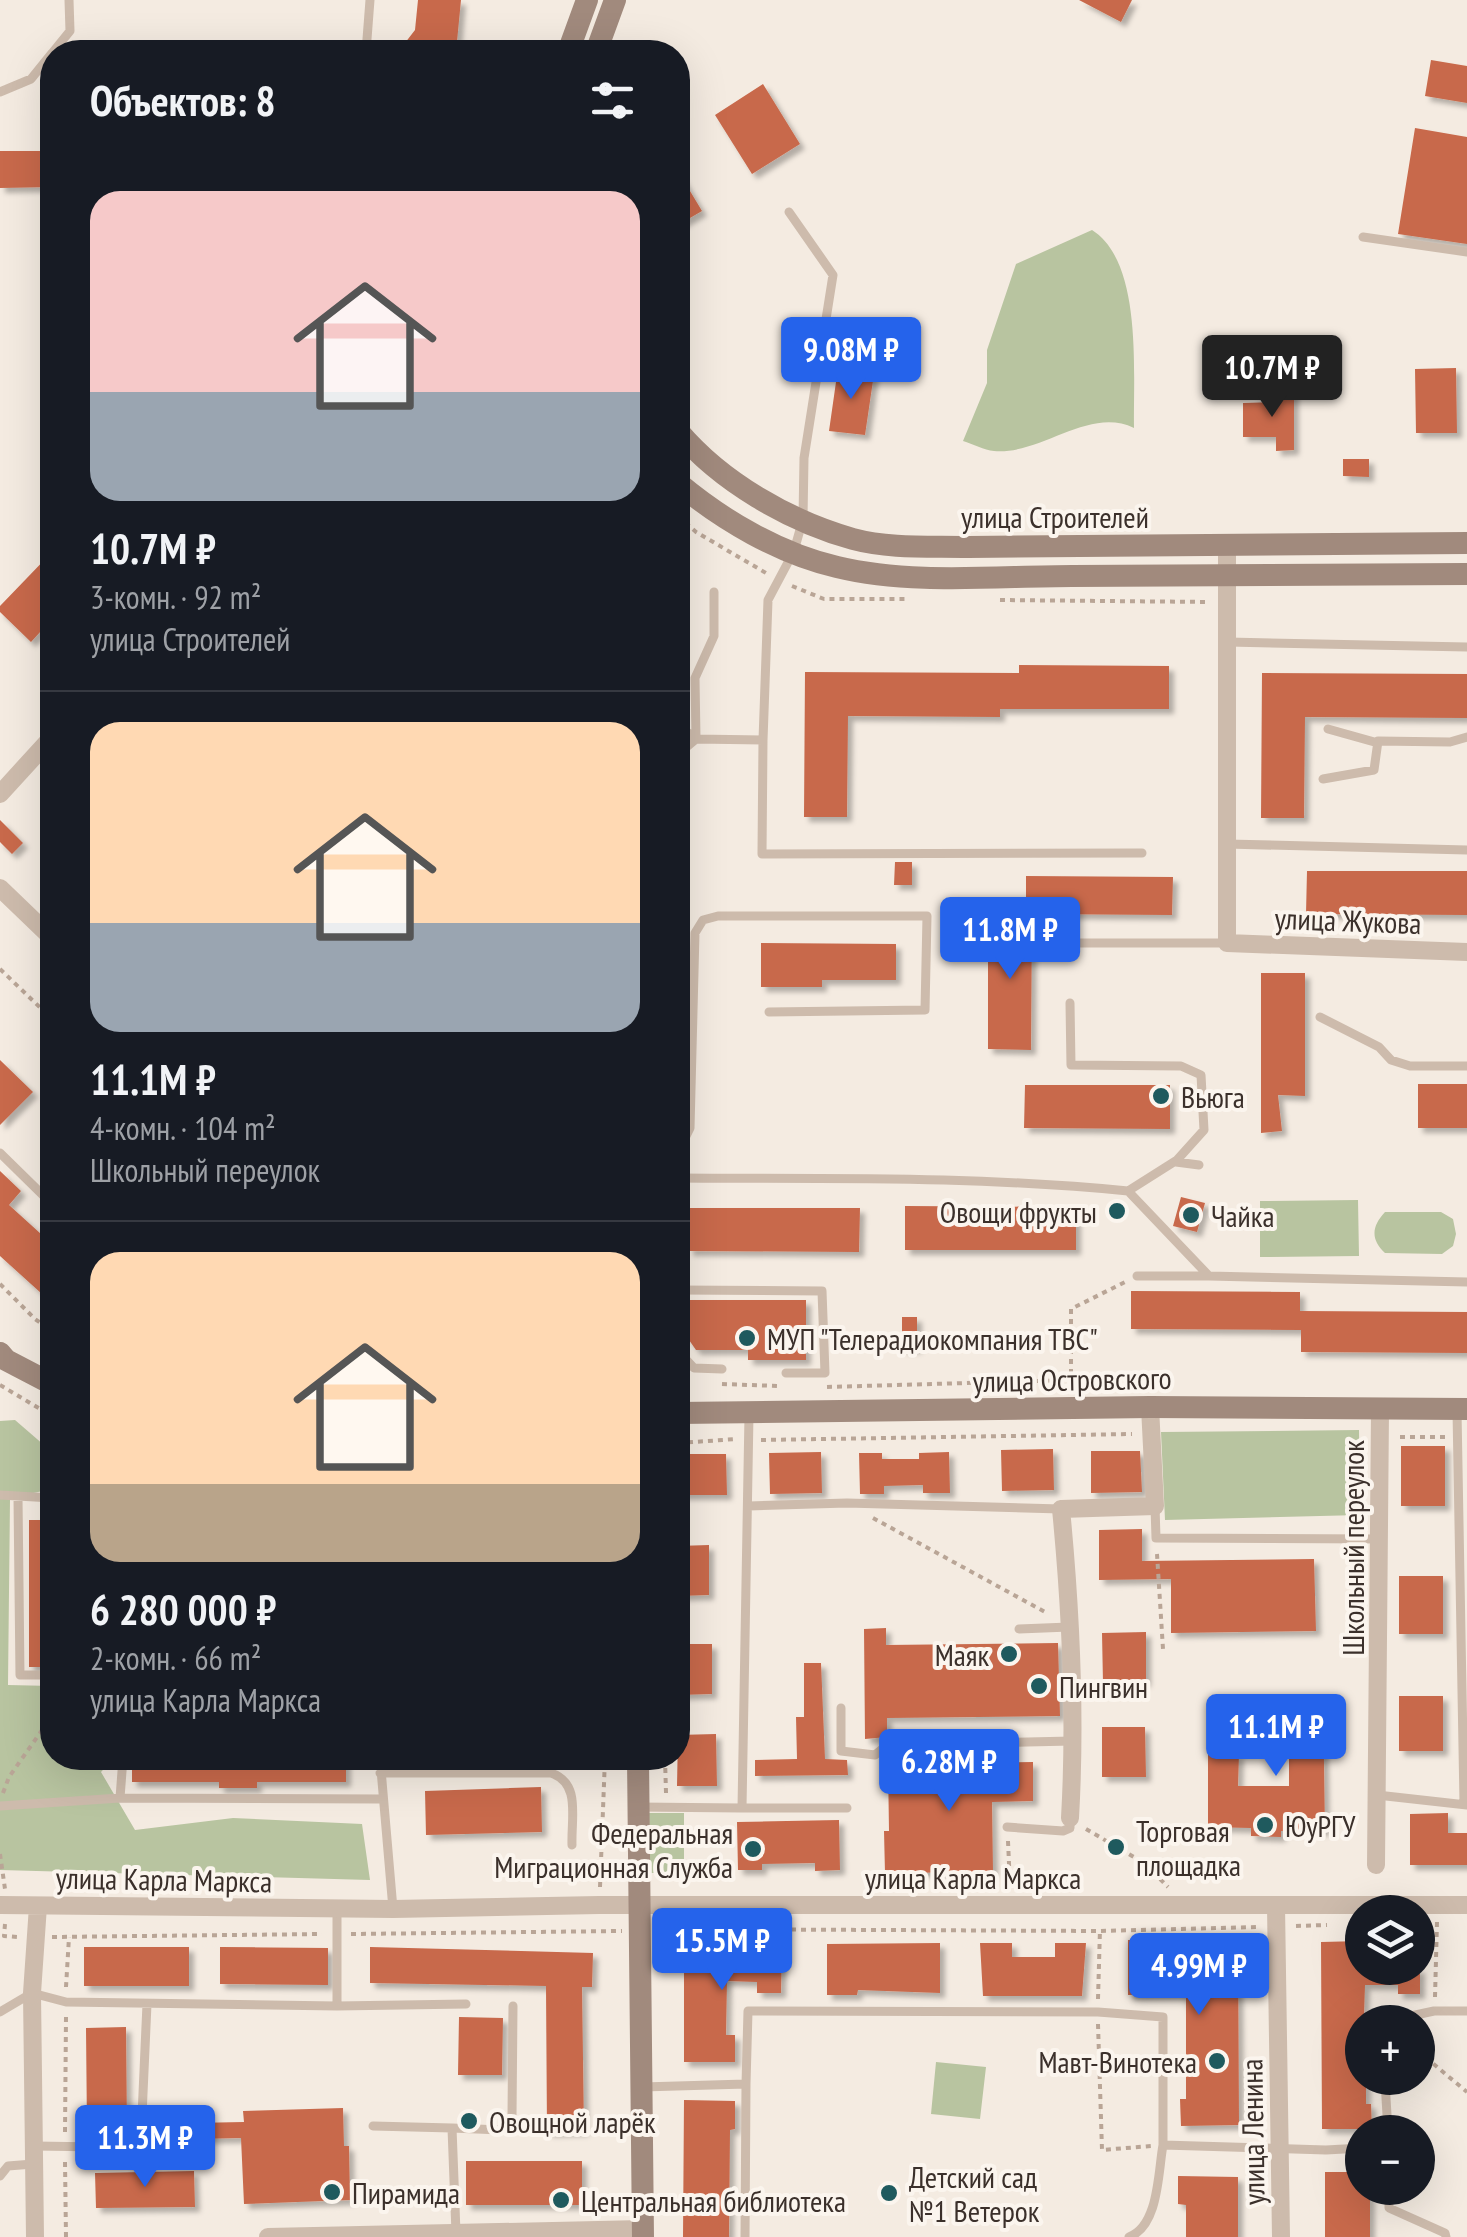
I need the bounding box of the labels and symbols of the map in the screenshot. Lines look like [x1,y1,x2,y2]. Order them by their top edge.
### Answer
pin: 9.08M ₽ [759,317,943,402]
pin: 10.7M ₽ [1180,335,1364,420]
street label: улица Строителей [961,497,1149,536]
pin: 11.8M ₽ [918,897,1102,982]
street label: улица Жукова [1274,898,1422,942]
place label: Вьюга [1181,1077,1245,1116]
marker: Вьюга [1150,1085,1172,1107]
place label: Овощи фрукты [940,1192,1097,1231]
place label: Чайка [1211,1196,1274,1235]
marker: Овощи фрукты [1106,1200,1128,1222]
marker: Чайка [1180,1204,1202,1226]
place label: МУП "Телерадиокомпания ТВС" [767,1319,1098,1358]
marker: МУП "Телерадиокомпания ТВС" [736,1327,758,1349]
street label: улица Островского [972,1358,1172,1400]
street label: Школьный переулок [1333,1440,1372,1656]
place label: Маяк [935,1635,989,1674]
marker: Маяк [998,1643,1020,1665]
place label: Пингвин [1059,1667,1148,1706]
marker: Пингвин [1028,1675,1050,1697]
pin: 11.1M ₽ [1184,1694,1368,1779]
pin: 6.28M ₽ [857,1729,1041,1814]
place label: ЮуРГУ [1285,1806,1356,1845]
place label: Торговая площадка [1136,1811,1241,1884]
place label: Федеральная Миграционная Служба [494,1813,733,1886]
marker: ЮуРГУ [1254,1814,1276,1836]
marker: Торговая площадка [1105,1836,1127,1858]
marker: Федеральная Миграционная Служба [742,1838,764,1860]
street label: улица Карла Маркса [55,1858,273,1900]
street label: улица Карла Маркса [865,1858,1081,1897]
pin: 15.5M ₽ [630,1908,814,1993]
pin: 4.99M ₽ [1107,1933,1291,2018]
place label: Мавт-Винотека [1038,2042,1197,2081]
marker: Мавт-Винотека [1206,2050,1228,2072]
street label: улица Ленина [1231,2058,1273,2206]
place label: Овощной ларёк [489,2102,656,2141]
pin: 11.3M ₽ [53,2105,237,2190]
marker: Овощной ларёк [458,2110,480,2132]
place label: Детский сад №1 Ветерок [909,2157,1040,2230]
place label: Пирамида [352,2173,460,2212]
marker: Пирамида [321,2181,343,2203]
place label: Центральная библиотека [581,2181,846,2220]
marker: Детский сад №1 Ветерок [878,2182,900,2204]
marker: Центральная библиотека [550,2189,572,2211]

